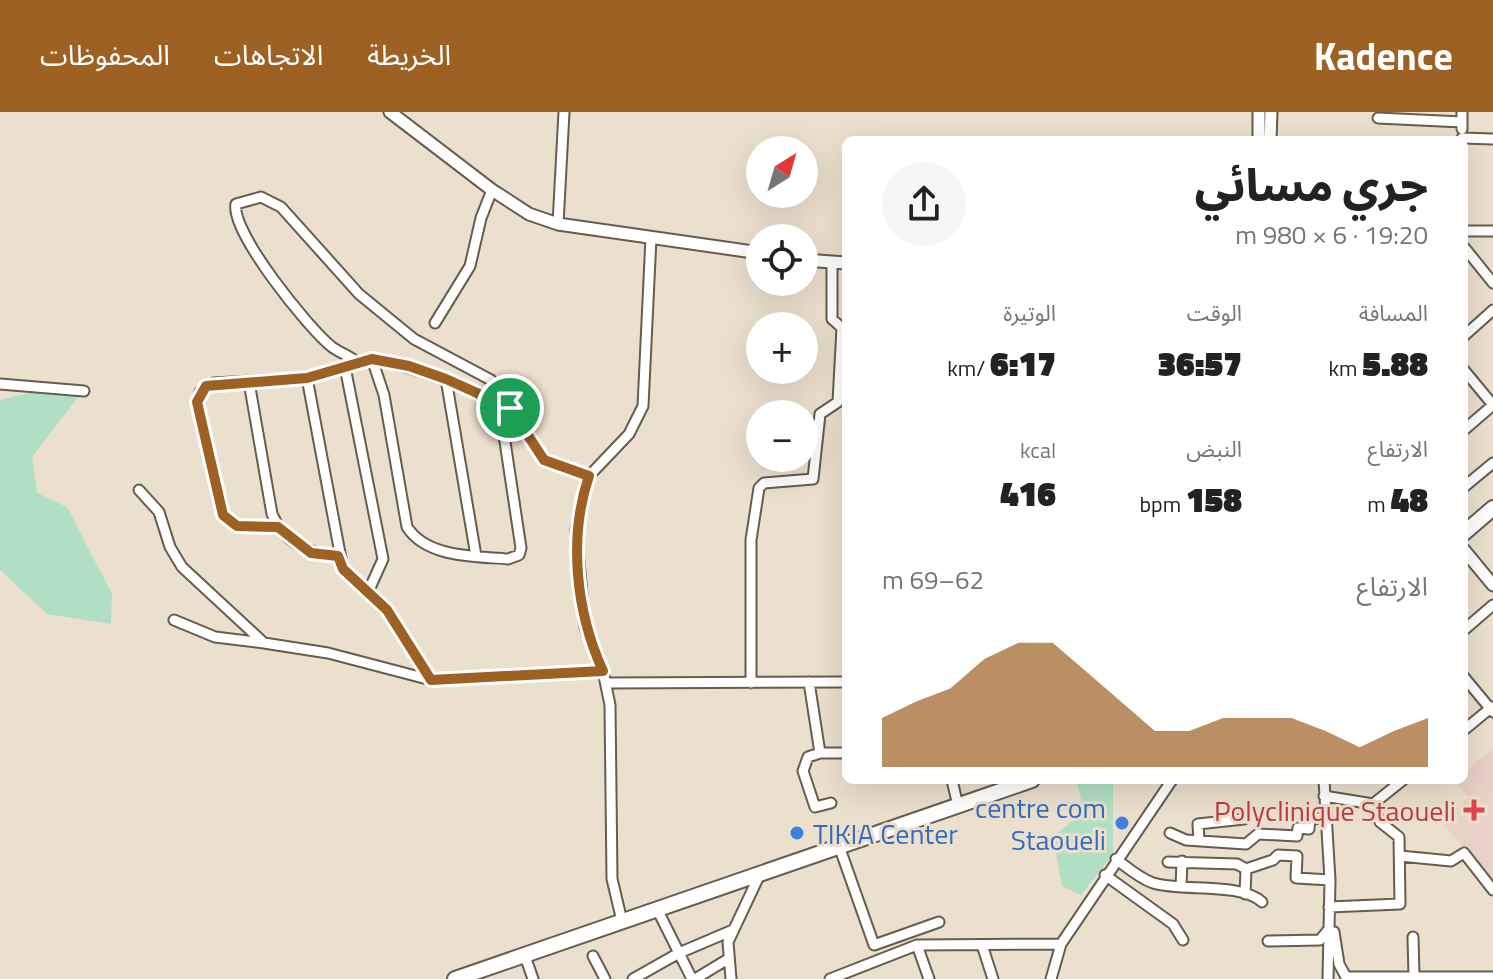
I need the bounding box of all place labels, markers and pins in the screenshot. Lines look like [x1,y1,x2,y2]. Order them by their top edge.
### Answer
pin [476,374,544,442]
place label: centre com Staoueli [975,786,1106,861]
place label: Polyclinique Staoueli [1214,789,1456,832]
marker: Polyclinique Staoueli [1463,799,1485,821]
place label: TIKIA Center [813,812,958,855]
marker: centre com Staoueli [1113,814,1131,832]
marker: TIKIA Center [788,824,806,842]

